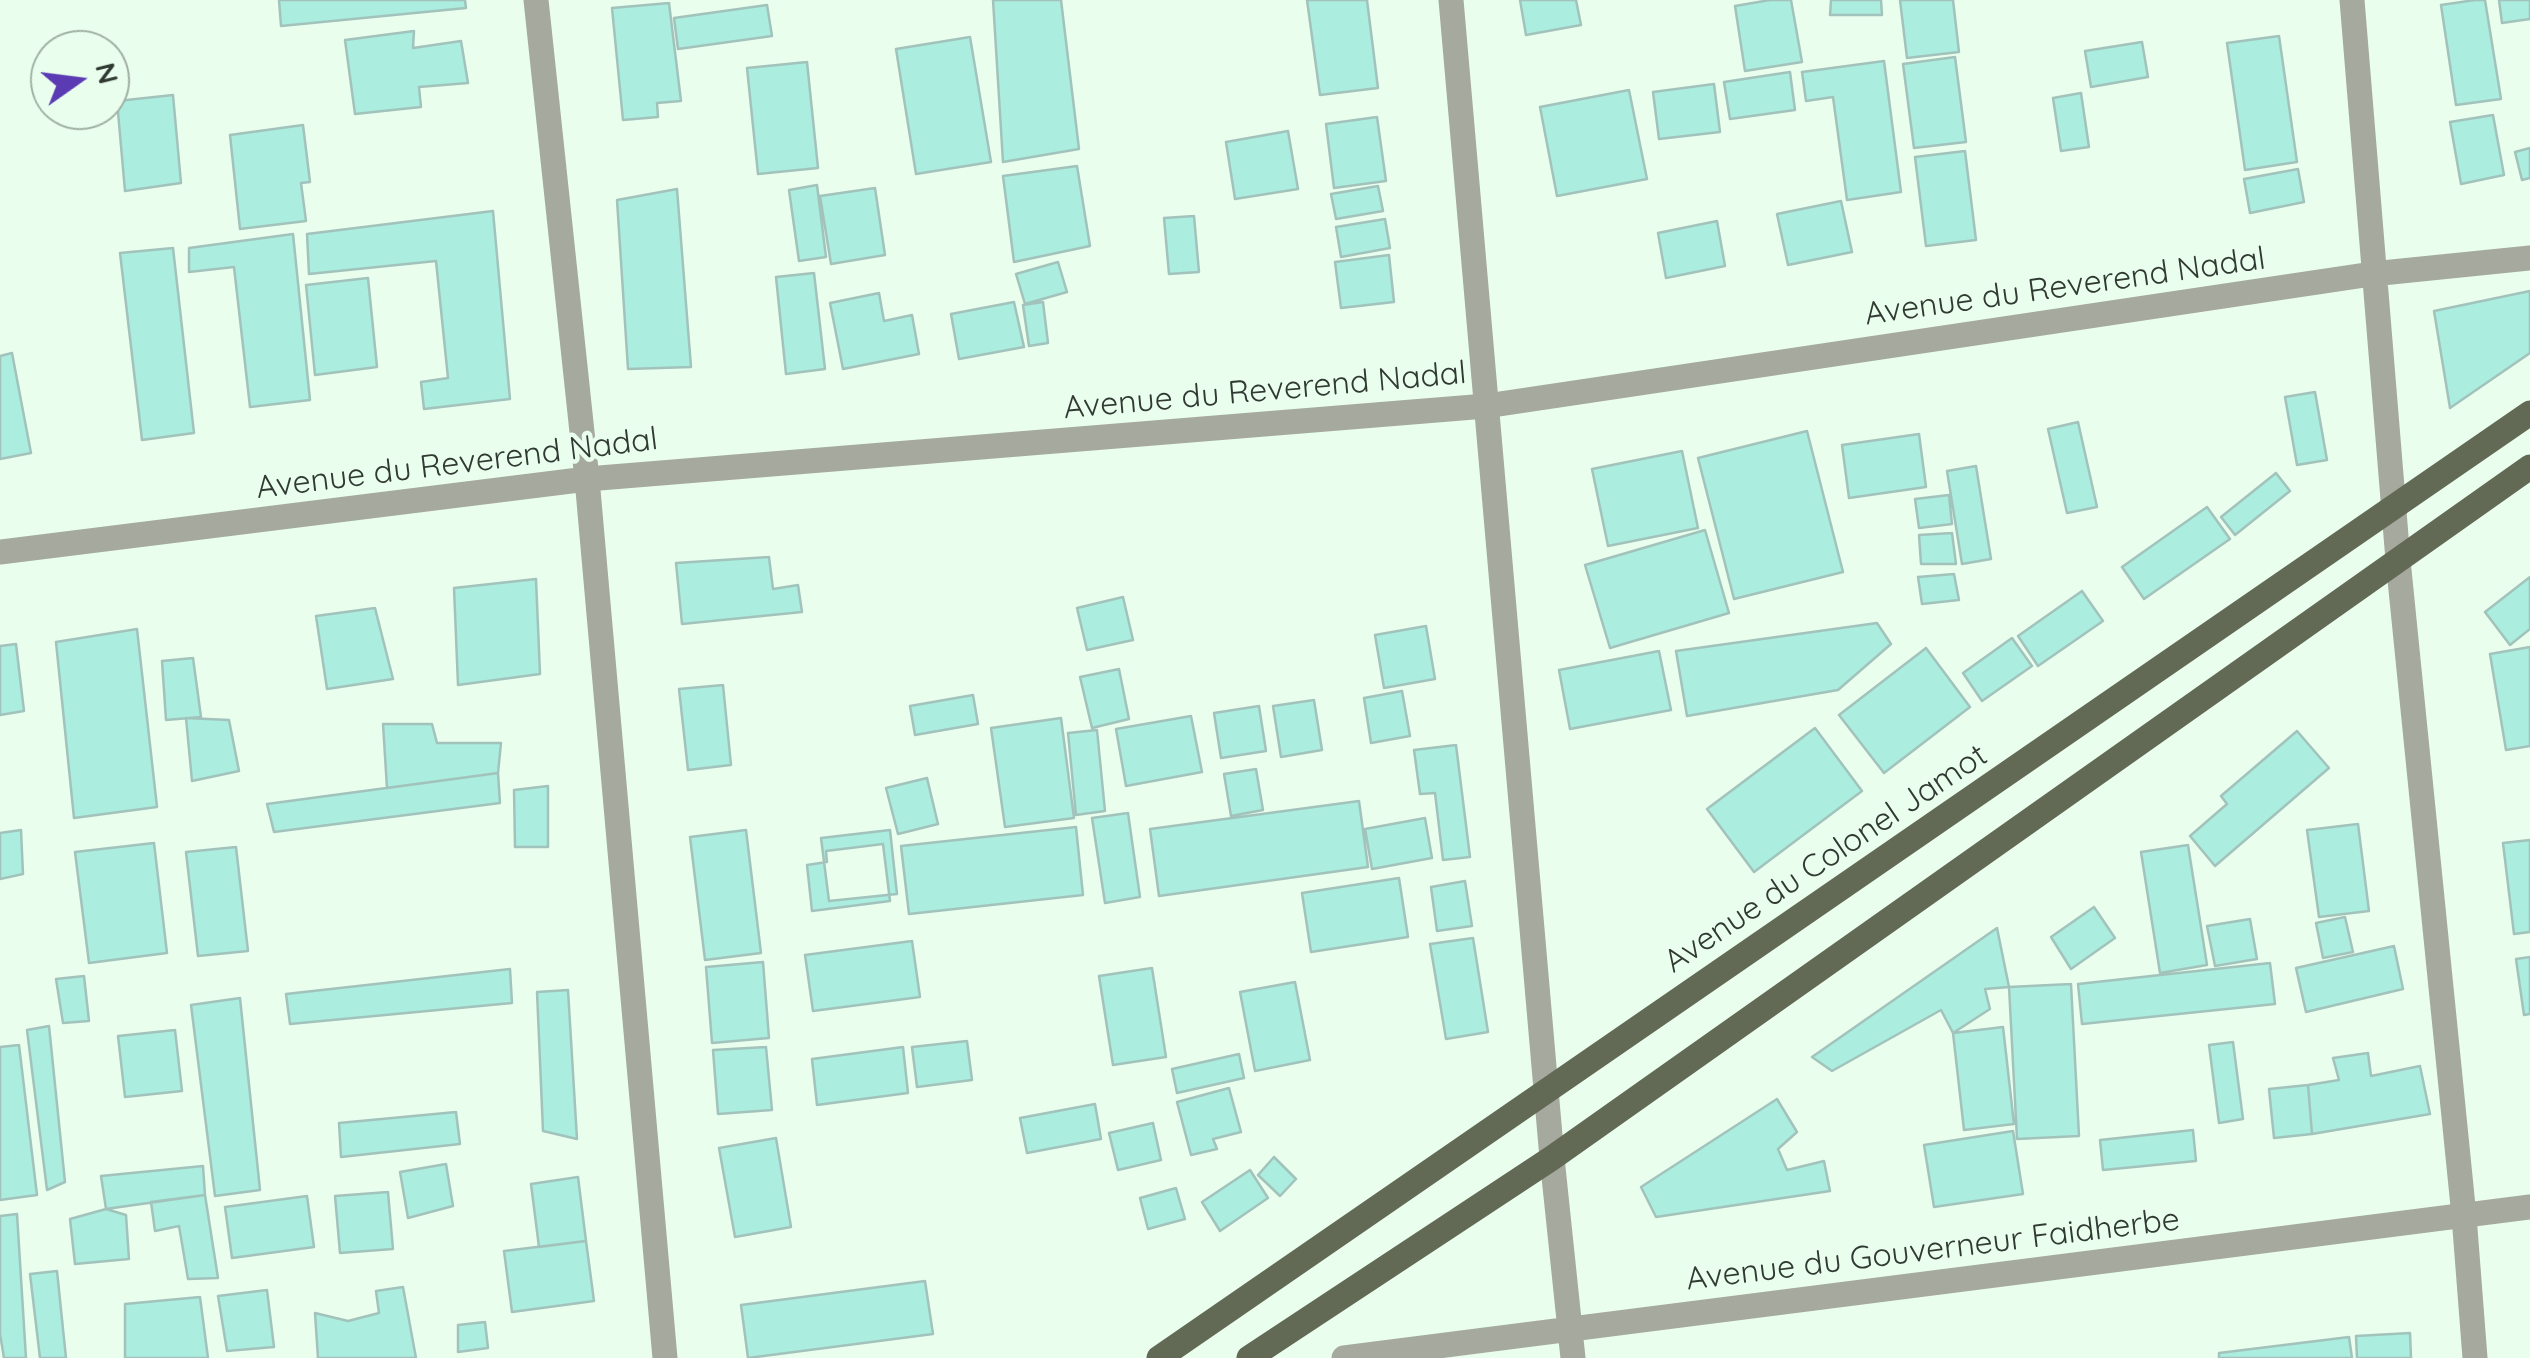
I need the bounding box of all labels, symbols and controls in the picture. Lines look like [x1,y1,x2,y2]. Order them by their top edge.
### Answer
north arrow [30,30,130,130]
text: N [88,59,127,87]
street label: Avenue du Reverend Nadal [1862,240,2268,334]
street label: Avenue du Reverend Nadal [1062,354,1468,428]
street label: Avenue du Reverend Nadal [254,420,660,508]
street label: Avenue du Colonel Jamot [1657,736,1995,982]
street label: Avenue du Gouverneur Faidherbe [1684,1201,2182,1299]

